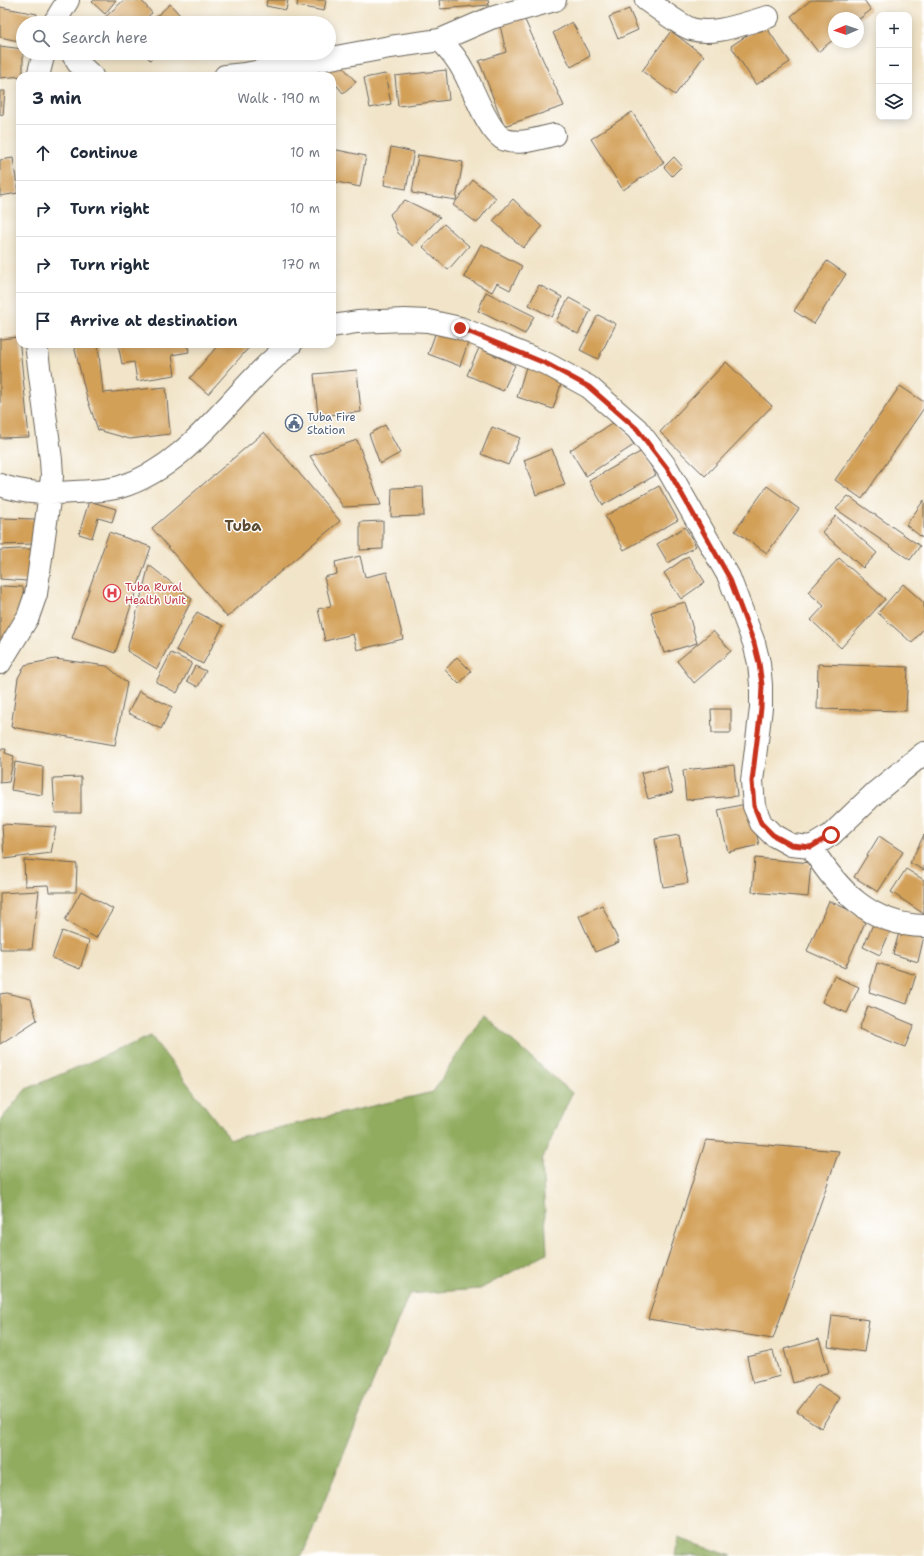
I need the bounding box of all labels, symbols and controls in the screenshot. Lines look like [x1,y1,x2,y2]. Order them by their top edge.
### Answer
north arrow [828,12,864,48]
map controls [876,12,912,120]
button: + [876,12,912,48]
search box [16,16,336,60]
icon: search [30,27,52,49]
text: Search here [62,28,148,48]
button: − [876,48,912,84]
button: layers [876,84,912,120]
text: 3 min [32,87,82,109]
text: Walk · 190 m [238,90,320,107]
icon: ahead [32,142,54,164]
text: Continue [70,143,138,163]
text: 10 m [290,144,320,161]
icon: right [32,198,54,220]
text: Turn right [70,199,150,219]
text: 10 m [290,200,320,217]
icon: right [32,254,54,276]
text: Turn right [70,255,150,275]
text: 170 m [282,256,320,273]
icon: arrive [32,310,54,332]
text: Arrive at destination [70,311,238,331]
route end [451,319,469,337]
place label: Tuba Fire Station [307,410,356,438]
public building icon: Tuba Fire Station [284,413,304,433]
district label: Tuba [224,516,262,536]
place label: Tuba Rural Health Unit [125,580,186,608]
hospital icon: Tuba Rural Health Unit [102,583,122,603]
route start [822,826,840,844]

